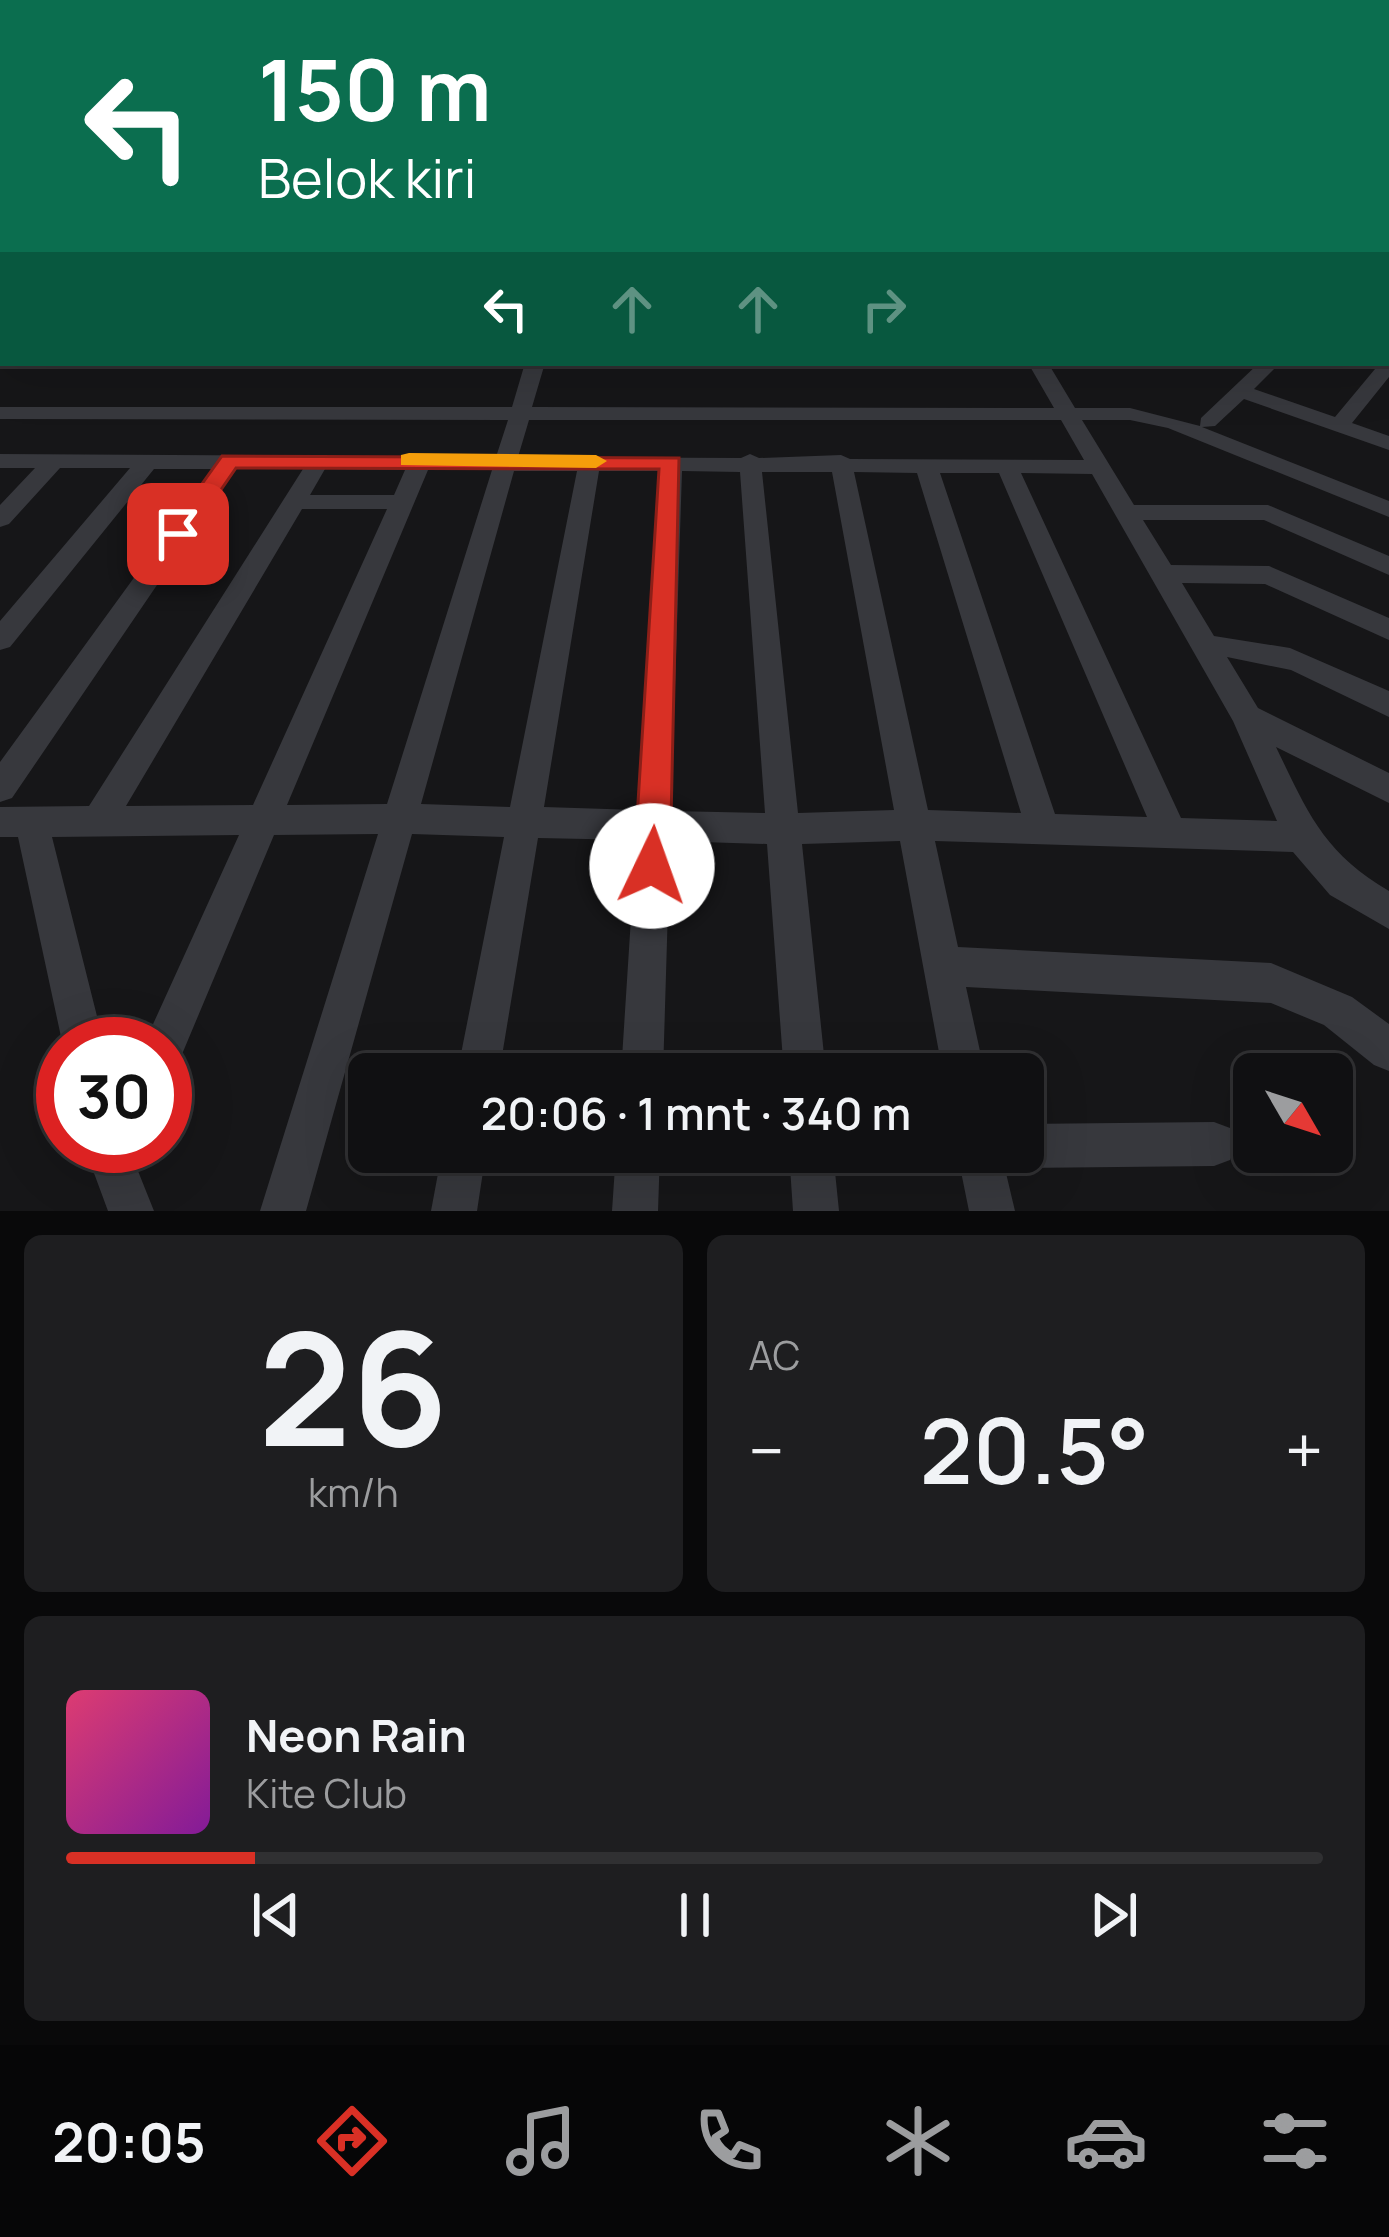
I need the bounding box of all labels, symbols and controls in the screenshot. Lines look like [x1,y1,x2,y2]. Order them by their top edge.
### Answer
text: 150 m [258,31,492,146]
icon: left [60,48,216,204]
text: Belok kiri [258,140,476,214]
icon: left [473,276,539,342]
icon: ahead [599,276,665,342]
icon: ahead [725,276,791,342]
icon: right [851,276,917,342]
pin [127,483,229,585]
icon: arrive [145,501,211,567]
position arrow [589,803,715,929]
speed limit sign: 30 [36,1017,192,1173]
north arrow [1233,1053,1353,1173]
map controls [1233,1053,1353,1173]
text: 20:06 · 1 mnt · 340 m [481,1082,911,1144]
text: 26 [258,1280,448,1493]
text: AC [749,1328,800,1382]
text: 20.5° [920,1388,1149,1511]
text: − [749,1405,784,1495]
text: + [1285,1405,1323,1495]
text: km/h [308,1465,399,1519]
text: Neon Rain [246,1704,467,1766]
text: Kite Club [246,1766,407,1820]
icon: previous [243,1882,309,1948]
icon: pause [662,1882,728,1948]
icon: next [1081,1882,1147,1948]
icon: directions [310,2099,394,2183]
icon: music [499,2099,583,2183]
icon: phone [687,2099,771,2183]
icon: climate [876,2099,960,2183]
icon: car [1064,2099,1148,2183]
icon: filters [1253,2099,1337,2183]
text: 20:05 [52,2104,206,2178]

